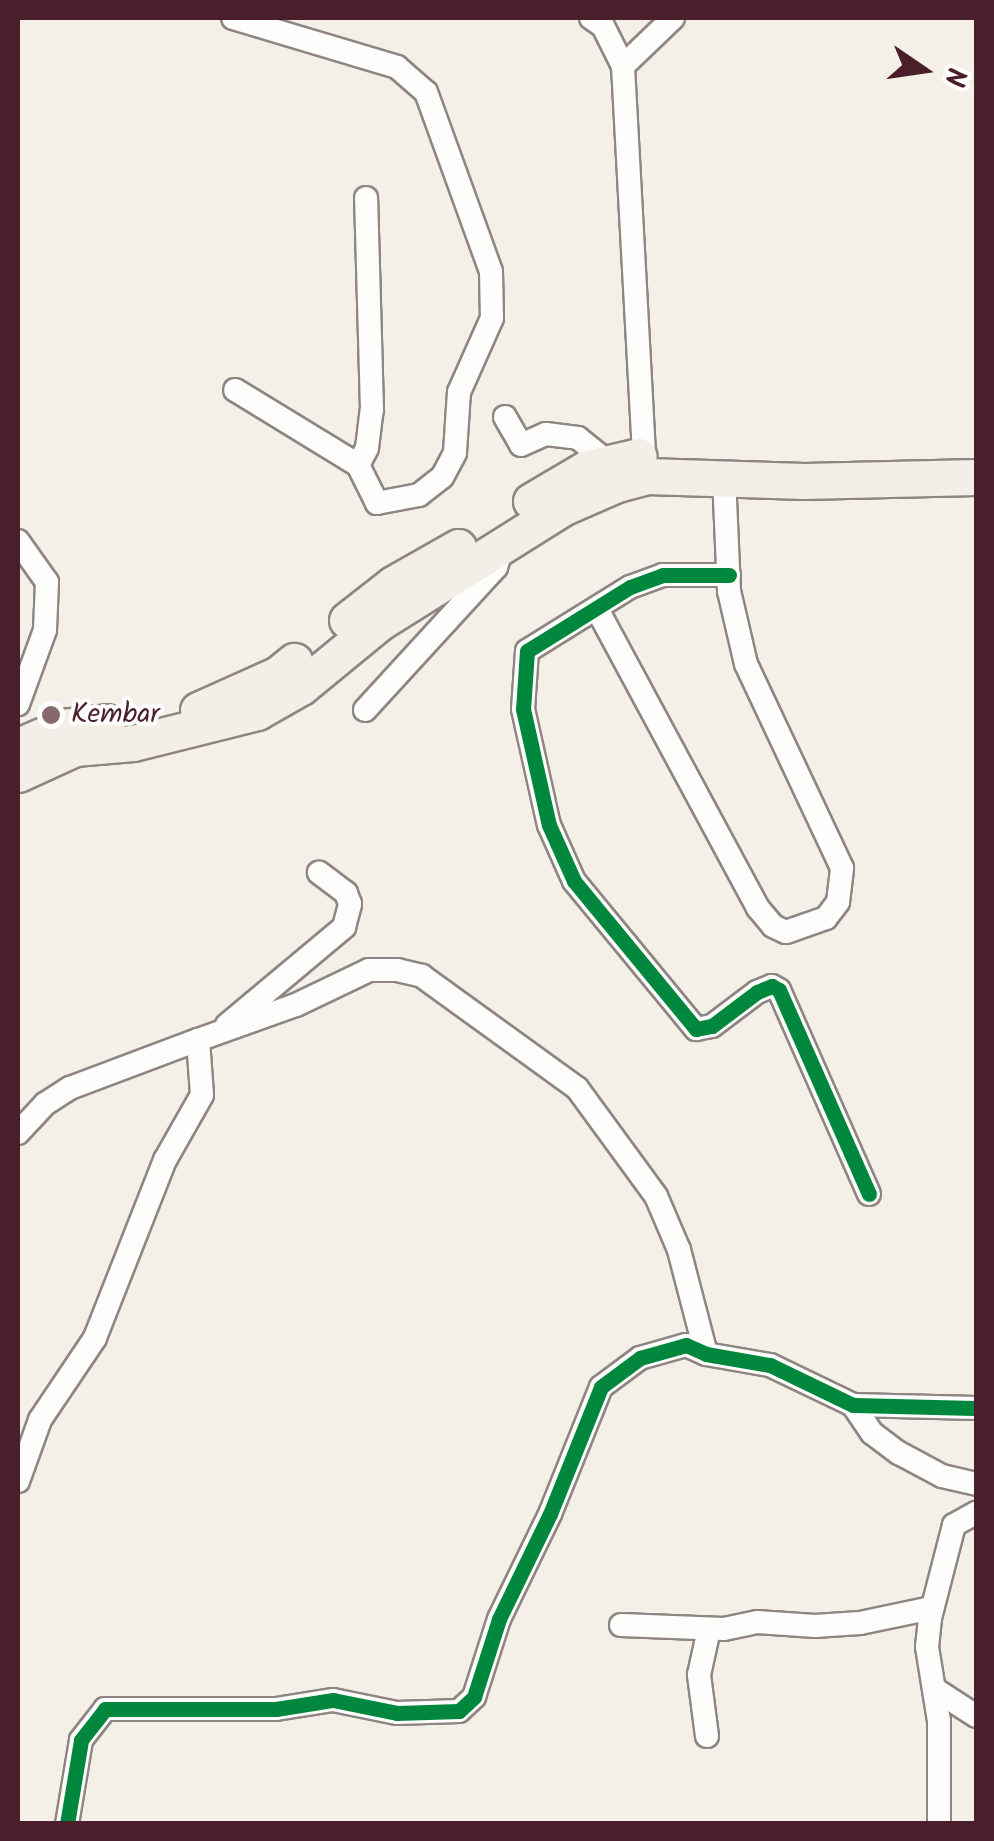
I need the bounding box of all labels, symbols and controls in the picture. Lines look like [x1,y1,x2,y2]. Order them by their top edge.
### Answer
north arrow [874,20,974,120]
text: N [930,63,978,91]
place label: Kembar [71,698,160,732]
marker: Kembar [40,704,62,726]

